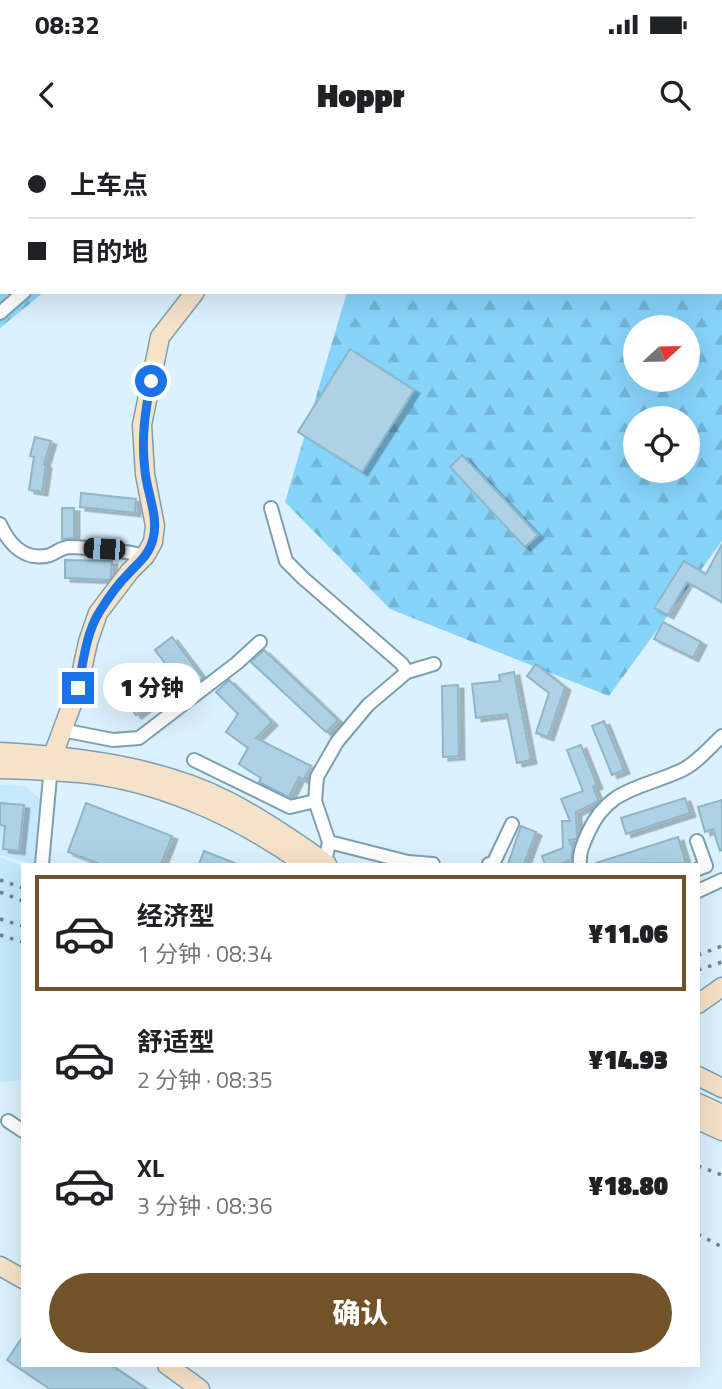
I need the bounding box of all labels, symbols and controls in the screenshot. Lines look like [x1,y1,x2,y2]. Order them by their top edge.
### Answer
text: 08:32 [35,5,100,44]
text: Hoppr [317,71,405,119]
icon: back [28,76,66,114]
icon: search [656,76,694,114]
text: 上车点 [70,165,148,204]
text: 目的地 [70,232,148,271]
north arrow [623,315,700,392]
map controls [623,315,700,483]
route start [135,365,167,397]
button: locate [623,406,700,483]
car [83,537,126,561]
callout: 1 分钟 [102,664,200,712]
text: 1 分钟 [120,670,184,705]
route end [62,672,94,704]
text: 经济型 [137,896,215,935]
icon: car [53,902,116,965]
text: ¥11.06 [588,914,668,953]
text: 1 分钟 · 08:34 [137,936,273,971]
text: 舒适型 [137,1022,215,1061]
icon: car [53,1028,116,1091]
text: ¥14.93 [588,1040,668,1079]
text: 2 分钟 · 08:35 [137,1062,273,1097]
text: XL [137,1148,164,1187]
icon: car [53,1154,116,1217]
text: ¥18.80 [588,1166,668,1205]
text: 3 分钟 · 08:36 [137,1188,273,1223]
button: 确认 [49,1273,672,1353]

